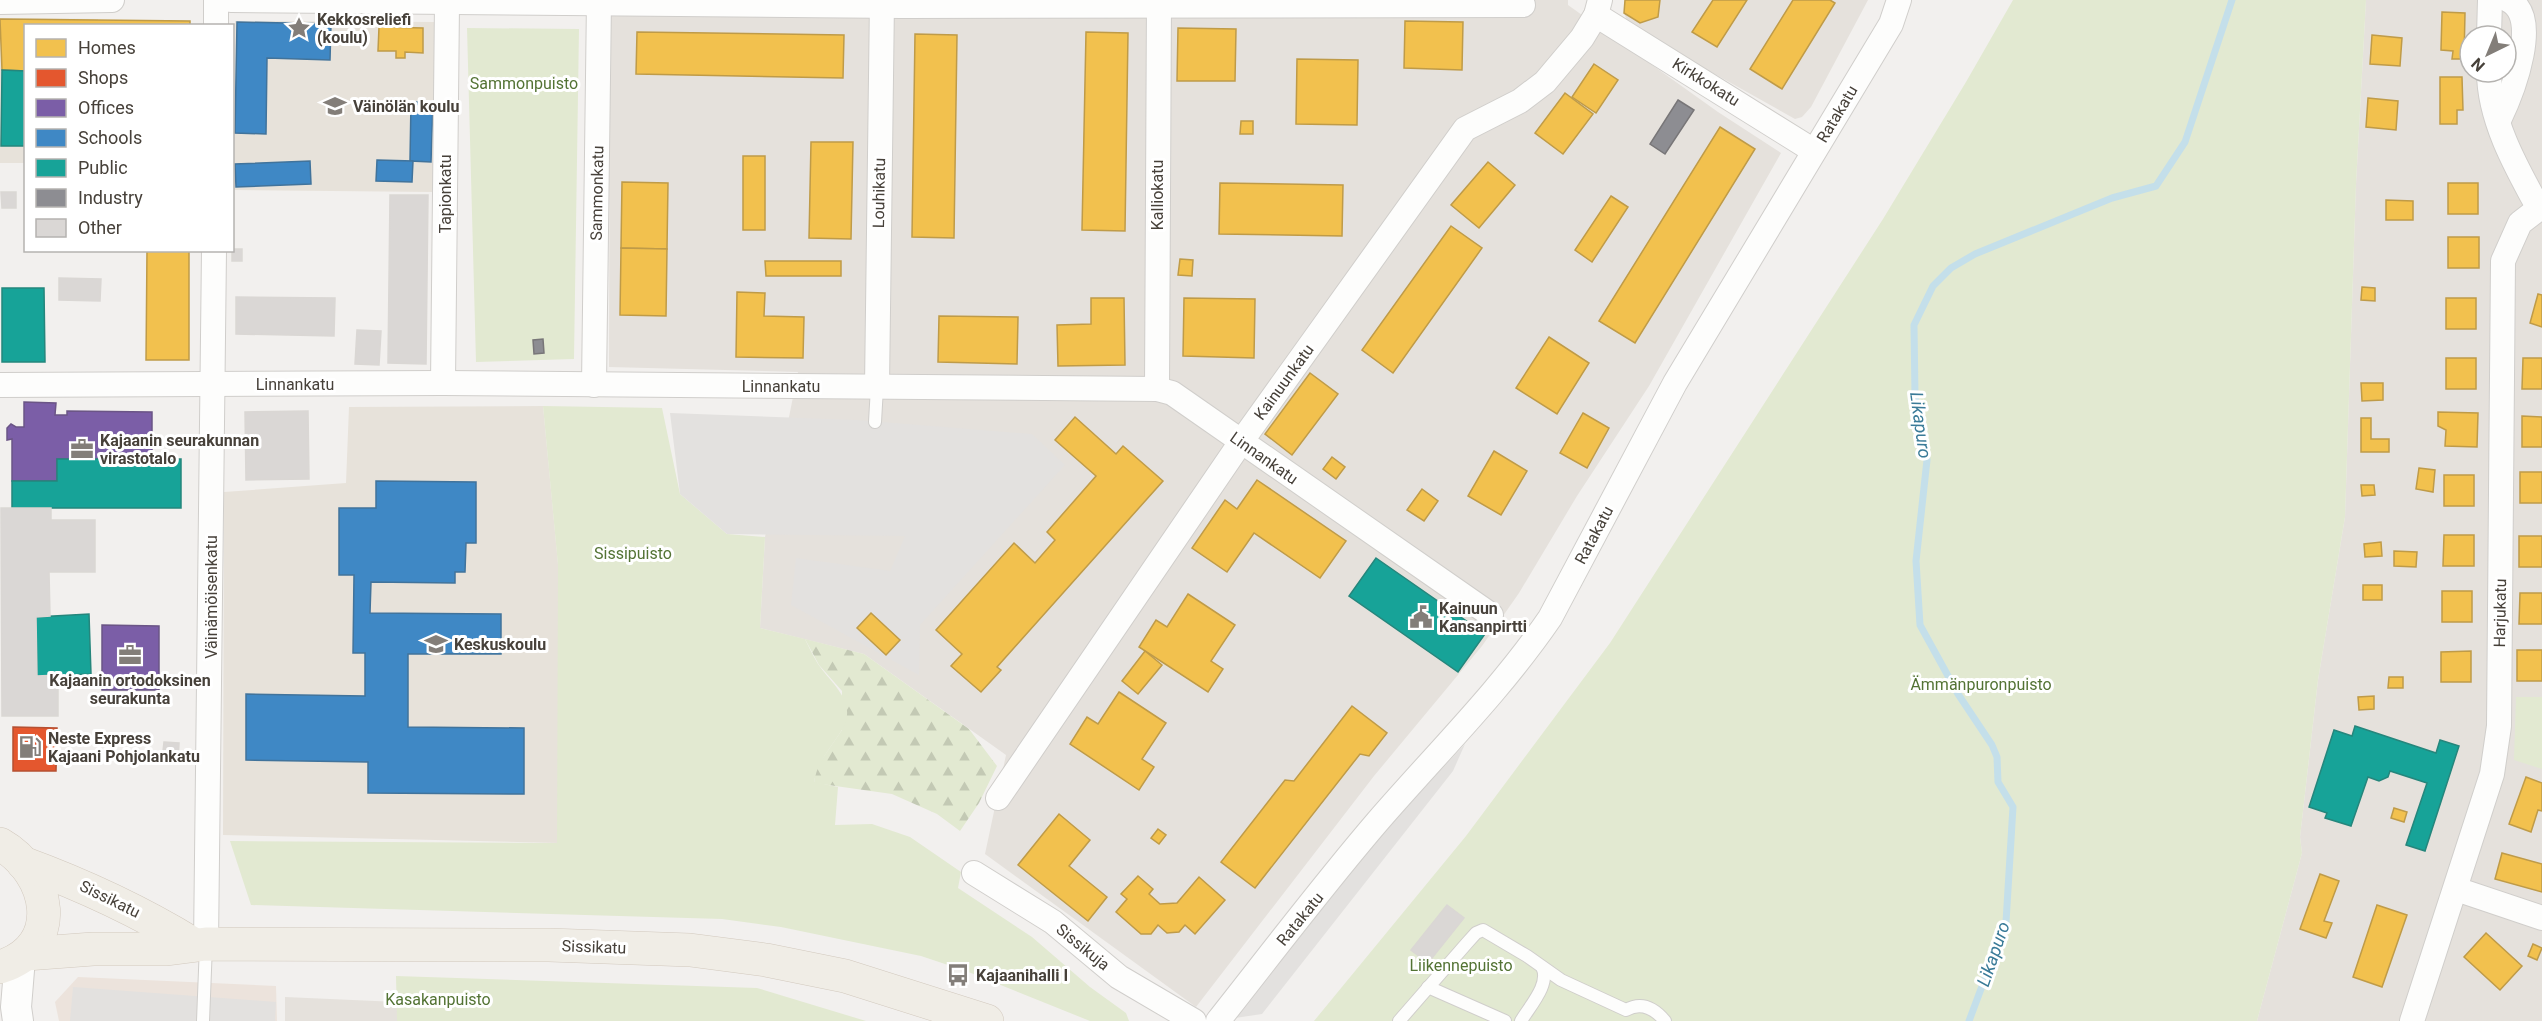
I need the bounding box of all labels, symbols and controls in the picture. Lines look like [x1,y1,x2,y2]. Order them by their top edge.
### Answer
place label: Kekkosreliefi (koulu) [317,10,411,47]
place icon: Kekkosreliefi (koulu) [286,15,312,41]
legend [24,24,234,252]
north arrow [2458,24,2518,84]
text: Homes [78,37,136,58]
street label: Kirkkokatu [1669,54,1743,110]
text: N [2468,54,2489,75]
text: Shops [78,67,128,88]
park label: Sammonpuisto [470,74,578,93]
street label: Ratakatu [1813,82,1861,146]
school or university icon: Väinölän koulu [322,93,348,119]
text: Offices [78,97,134,118]
place label: Väinölän koulu [353,97,459,116]
text: Schools [78,127,142,148]
street label: Sammonkatu [587,145,607,241]
street label: Tapionkatu [436,154,455,234]
text: Public [78,157,128,178]
street label: Louhikatu [869,158,889,228]
street label: Kalliokatu [1148,160,1167,230]
text: Industry [78,187,143,208]
text: Other [78,217,122,238]
street label: Kainuunkatu [1250,340,1318,424]
street label: Linnankatu [256,375,334,394]
street label: Linnankatu [742,377,820,396]
water label: Likapuro [1906,390,1936,460]
street label: Linnankatu [1226,428,1302,488]
place label: Kajaanin seurakunnan virastotalo [100,431,259,468]
office icon: Kajaanin seurakunnan virastotalo [69,436,95,462]
street label: Ratakatu [1571,503,1617,567]
street label: Väinämöisenkatu [202,535,221,659]
park label: Sissipuisto [594,544,672,563]
street label: Harjukatu [2490,578,2510,648]
place label: Kainuun Kansanpirtti [1439,599,1527,636]
public building icon: Kainuun Kansanpirtti [1408,604,1434,630]
school or university icon: Keskuskoulu [423,631,449,657]
place label: Keskuskoulu [454,635,546,654]
office icon: Kajaanin ortodoksinen seurakunta [117,642,143,668]
place label: Kajaanin ortodoksinen seurakunta [49,671,211,708]
park label: Ämmänpuronpuisto [1910,675,2052,694]
place label: Neste Express Kajaani Pohjolankatu [48,729,200,766]
fuel station icon: Neste Express Kajaani Pohjolankatu [17,734,43,760]
street label: Sissikatu [77,876,143,922]
street label: Ratakatu [1273,888,1327,950]
water label: Likapuro [1972,919,2014,989]
street label: Sissikuja [1052,920,1114,974]
street label: Sissikatu [561,936,627,958]
park label: Liikennepuisto [1409,956,1513,975]
bus stop icon: Kajaanihalli I [945,962,971,988]
place label: Kajaanihalli I [976,966,1068,985]
park label: Kasakanpuisto [385,990,491,1009]

